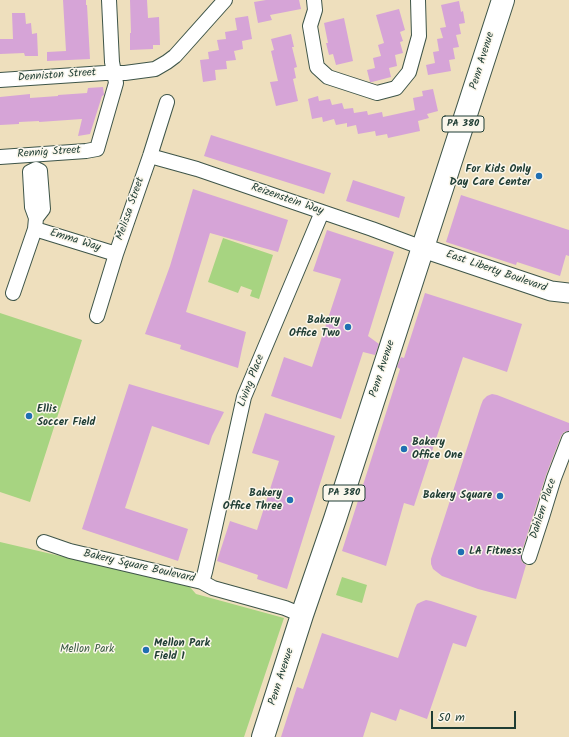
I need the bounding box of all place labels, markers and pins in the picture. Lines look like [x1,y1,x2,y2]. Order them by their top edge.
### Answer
place label: For Kids Only Day Care Center [450,163,531,189]
marker: For Kids Only Day Care Center [534,171,544,181]
place label: Bakery Office Two [289,314,340,340]
marker: Bakery Office Two [343,322,353,332]
place label: Ellis Soccer Field [37,403,95,429]
marker: Ellis Soccer Field [24,411,34,421]
place label: Bakery Office One [412,436,463,462]
marker: Bakery Office One [399,444,409,454]
place label: Bakery Office Three [223,487,282,513]
place label: Bakery Square [423,489,492,503]
marker: Bakery Square [495,491,505,501]
marker: Bakery Office Three [285,495,295,505]
place label: LA Fitness [469,545,522,559]
marker: LA Fitness [456,547,466,557]
place label: Mellon Park Field 1 [154,637,210,663]
marker: Mellon Park Field 1 [141,645,151,655]

